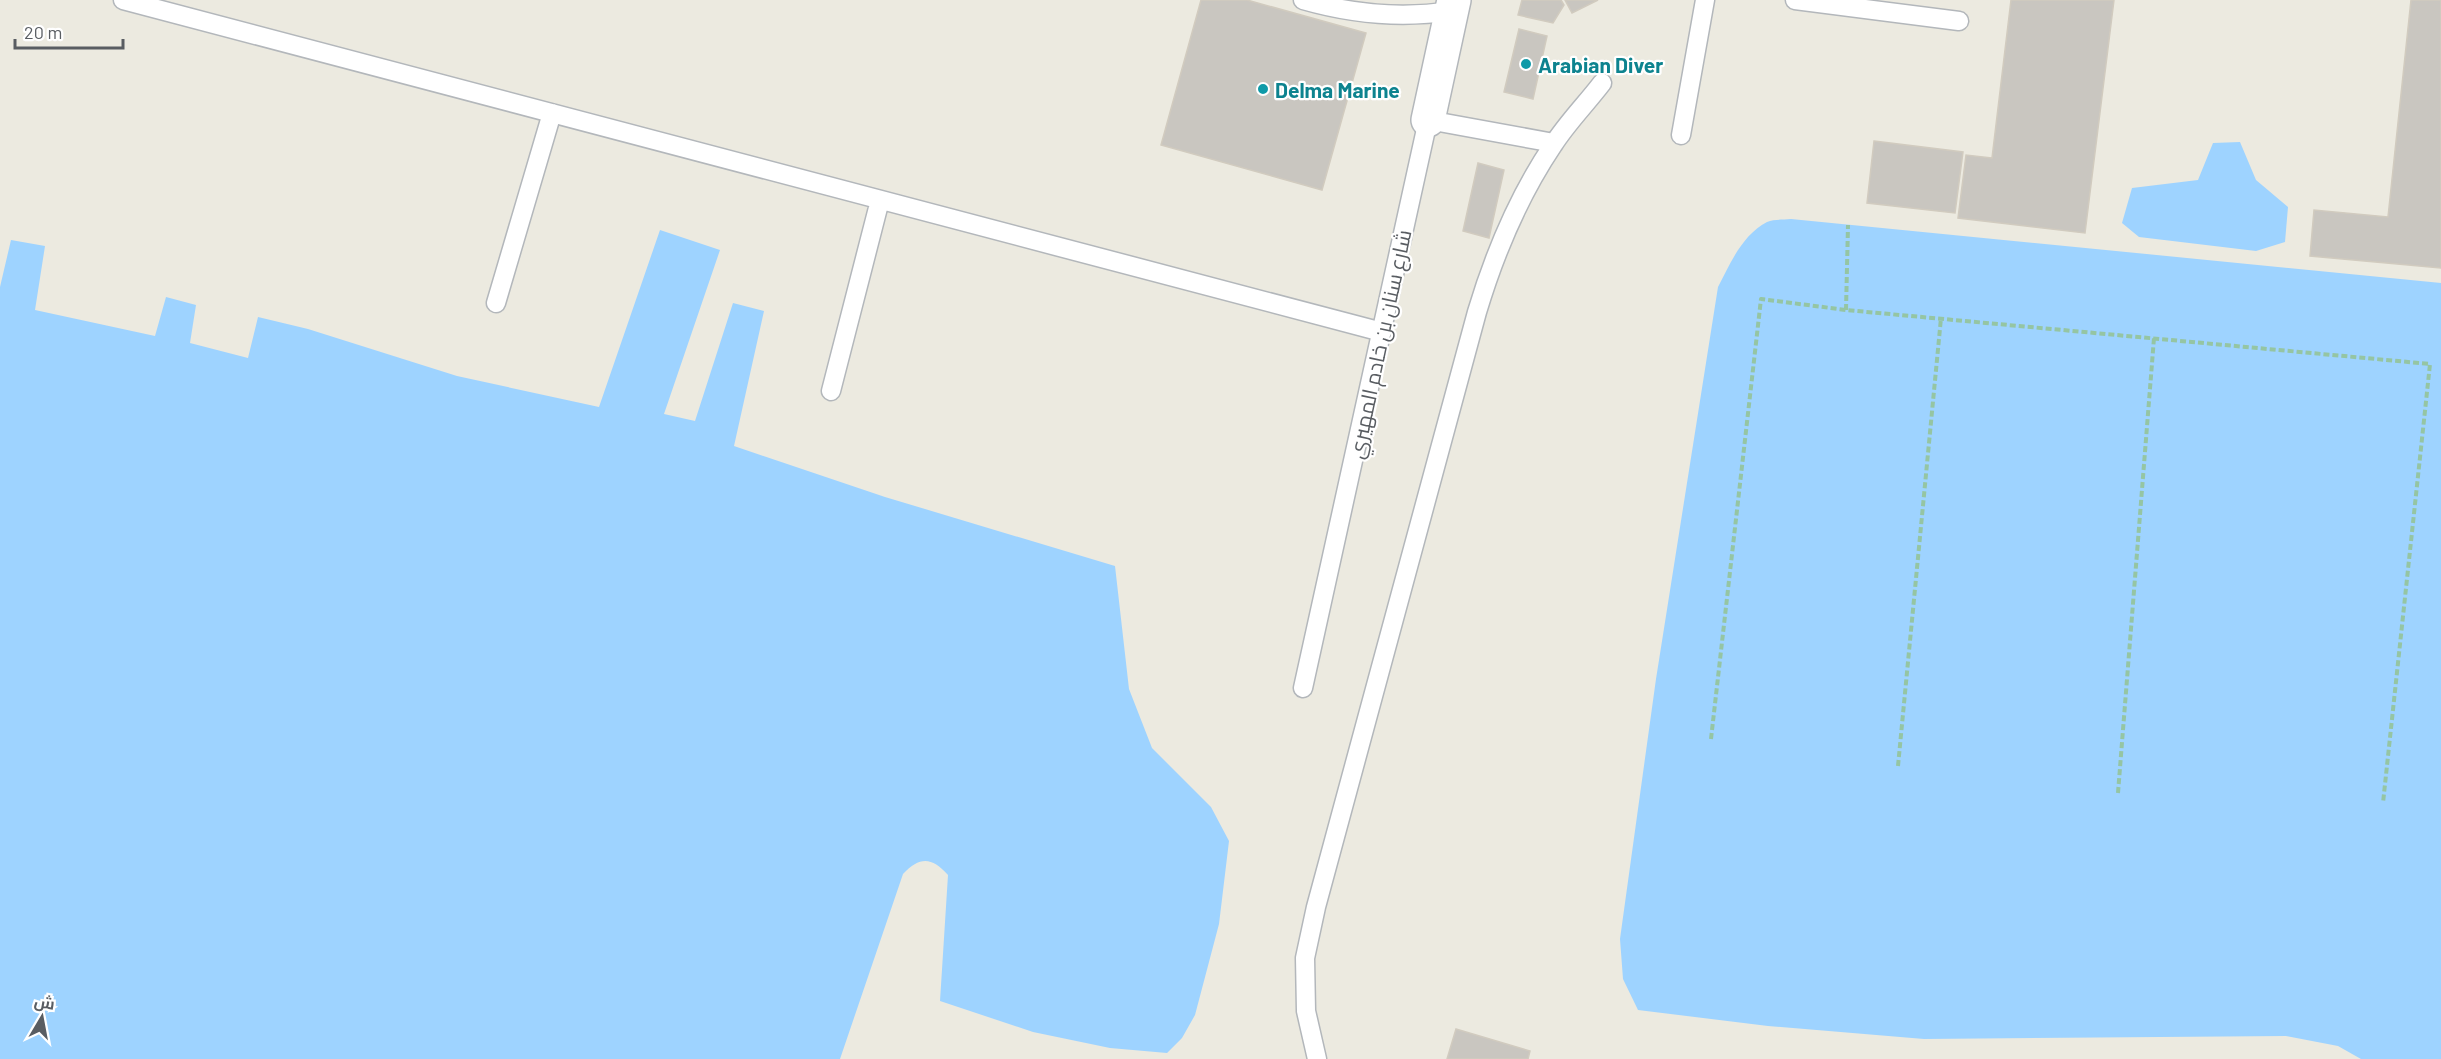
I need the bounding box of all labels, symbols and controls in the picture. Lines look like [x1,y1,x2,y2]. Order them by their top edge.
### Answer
scale bar [15,12,123,50]
text: 20 m [24,21,62,43]
place label: Arabian Diver [1538,52,1663,77]
marker: Arabian Diver [1519,57,1533,71]
place label: Delma Marine [1275,77,1400,102]
marker: Delma Marine [1256,82,1270,96]
street label: شارع سنان بن خادم المهيري [1343,227,1420,462]
north arrow [12,987,72,1047]
text: ش [33,991,56,1014]

